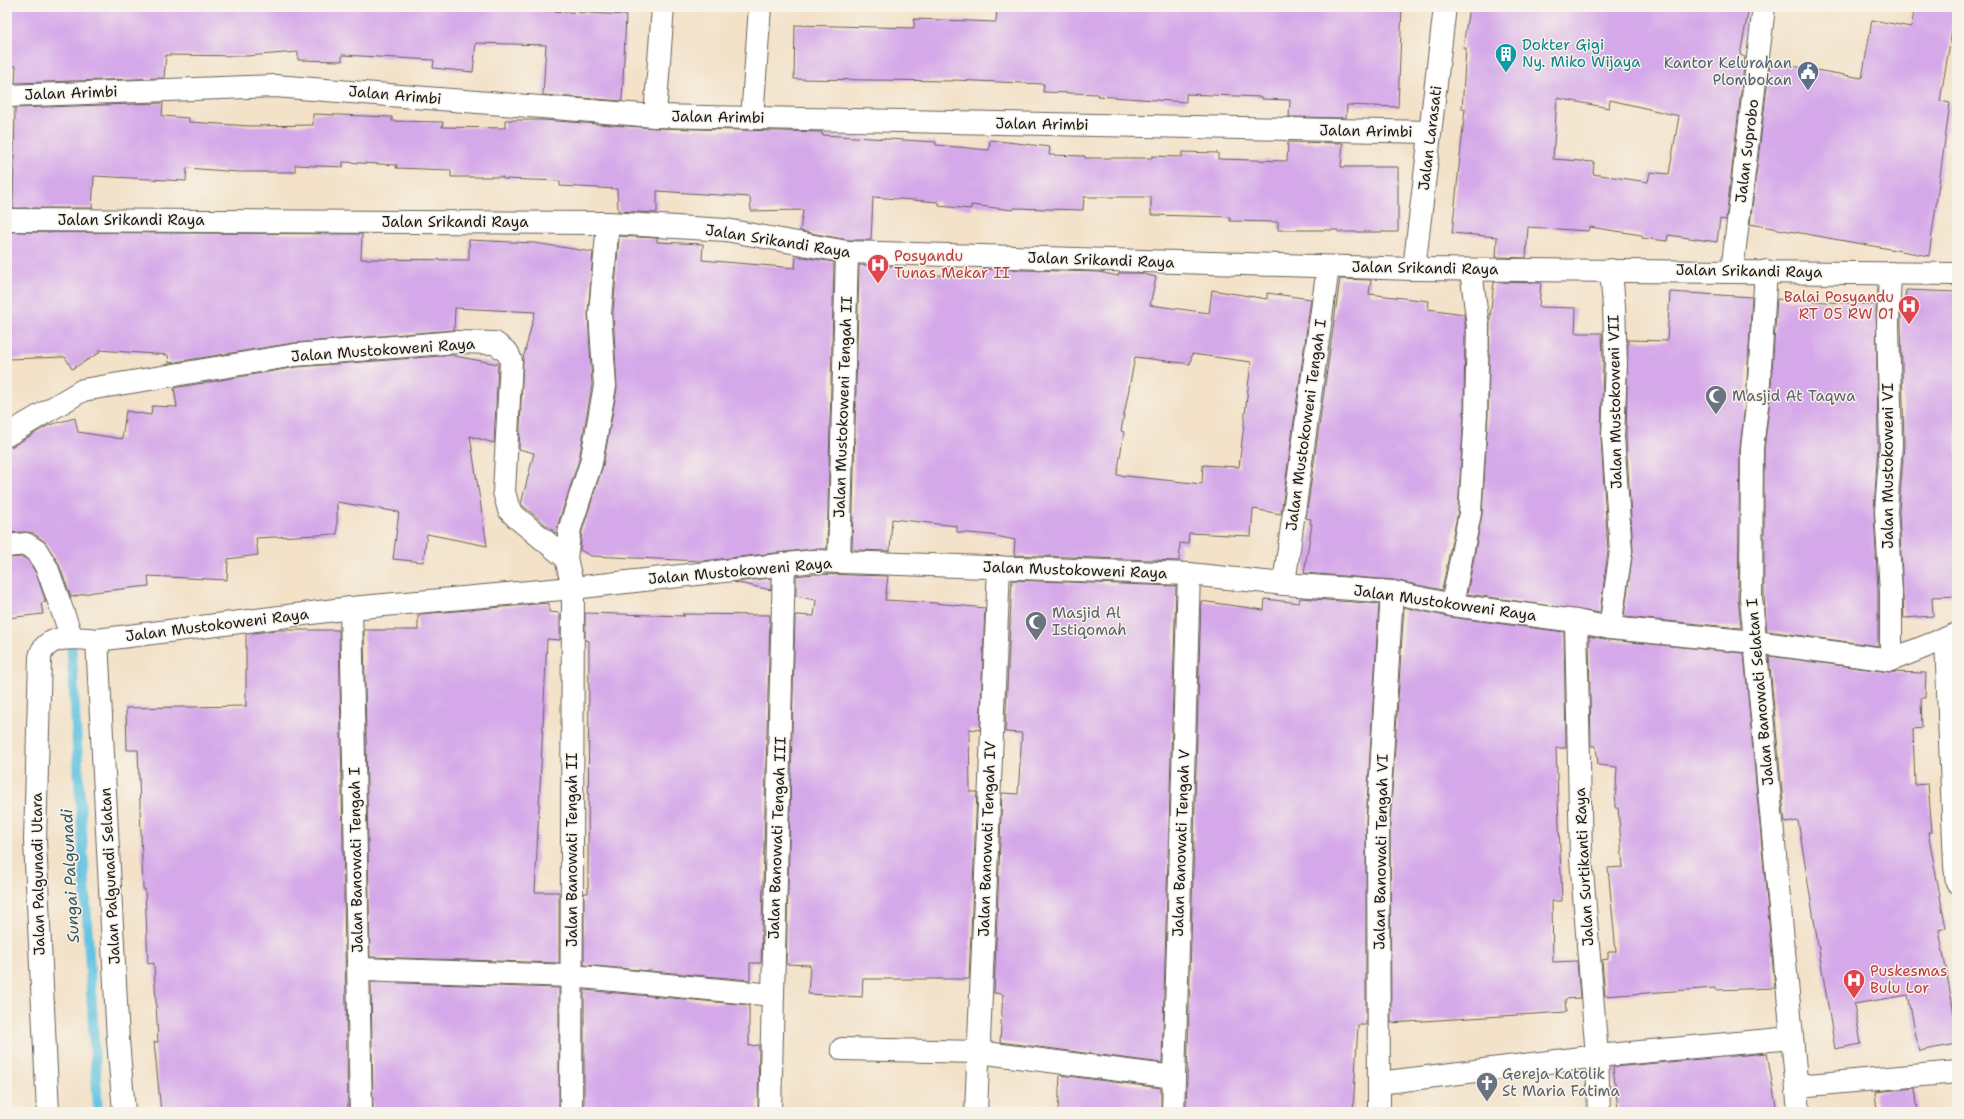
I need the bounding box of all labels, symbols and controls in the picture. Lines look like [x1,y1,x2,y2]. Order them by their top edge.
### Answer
place label: Dokter Gigi Ny. Miko Wijaya [1522,35,1641,72]
building icon: Dokter Gigi Ny. Miko Wijaya [1493,41,1519,74]
place label: Kantor Kelurahan Plombokan [1664,53,1792,90]
public building icon: Kantor Kelurahan Plombokan [1795,59,1821,92]
street label: Jalan Arimbi [24,81,118,105]
street label: Jalan Arimbi [348,81,442,109]
street label: Jalan Larasati [1414,84,1446,192]
street label: Jalan Suprobo [1731,98,1763,204]
street label: Jalan Arimbi [671,106,765,128]
street label: Jalan Arimbi [995,113,1089,135]
street label: Jalan Arimbi [1319,120,1413,142]
street label: Jalan Srikandi Raya [57,210,205,230]
street label: Jalan Srikandi Raya [381,212,529,232]
street label: Jalan Srikandi Raya [704,220,853,262]
place label: Posyandu Tunas Mekar II [894,246,1010,283]
street label: Jalan Srikandi Raya [1027,247,1176,273]
hospital icon: Posyandu Tunas Mekar II [865,252,891,285]
street label: Jalan Srikandi Raya [1351,257,1499,279]
street label: Jalan Srikandi Raya [1675,260,1823,282]
place label: Balai Posyandu RT 05 RW 01 [1784,287,1894,324]
hospital icon: Balai Posyandu RT 05 RW 01 [1896,293,1922,326]
street label: Jalan Mustokoweni Tengah II [829,296,857,518]
street label: Jalan Mustokoweni VII [1603,315,1627,489]
street label: Jalan Mustokoweni Tengah I [1281,318,1331,532]
street label: Jalan Mustokoweni Raya [290,334,476,366]
mosque icon: Masjid At Taqwa [1703,383,1729,416]
street label: Jalan Mustokoweni VI [1878,383,1898,549]
place label: Masjid At Taqwa [1732,386,1856,406]
street label: Jalan Mustokoweni Raya [647,553,833,589]
street label: Jalan Mustokoweni Raya [982,557,1168,583]
street label: Jalan Mustokoweni Raya [1352,580,1538,626]
street label: Jalan Banowati Selatan I [1742,598,1778,786]
place label: Masjid Al Istiqomah [1052,603,1127,640]
street label: Jalan Mustokoweni Raya [124,604,310,646]
mosque icon: Masjid Al Istiqomah [1023,609,1049,642]
street label: Jalan Banowati Tengah III [763,736,791,940]
street label: Jalan Banowati Tengah IV [974,741,1000,937]
street label: Jalan Banowati Tengah V [1168,749,1194,937]
street label: Jalan Banowati Tengah II [562,753,582,947]
street label: Jalan Banowati Tengah VI [1369,754,1393,950]
street label: Jalan Banowati Tengah I [344,767,368,953]
street label: Jalan Palgunadi Selatan [95,787,125,965]
street label: Jalan Surtikanti Raya [1570,787,1598,947]
street label: Jalan Palgunadi Utara [27,792,49,956]
water label: Sungai Palgunadi [56,808,84,944]
place label: Puskesmas Bulu Lor [1870,961,1947,998]
hospital icon: Puskesmas Bulu Lor [1841,967,1867,1000]
place label: Gereja Katolik St Maria Fatima [1502,1064,1620,1101]
church icon: Gereja Katolik St Maria Fatima [1474,1070,1500,1103]

